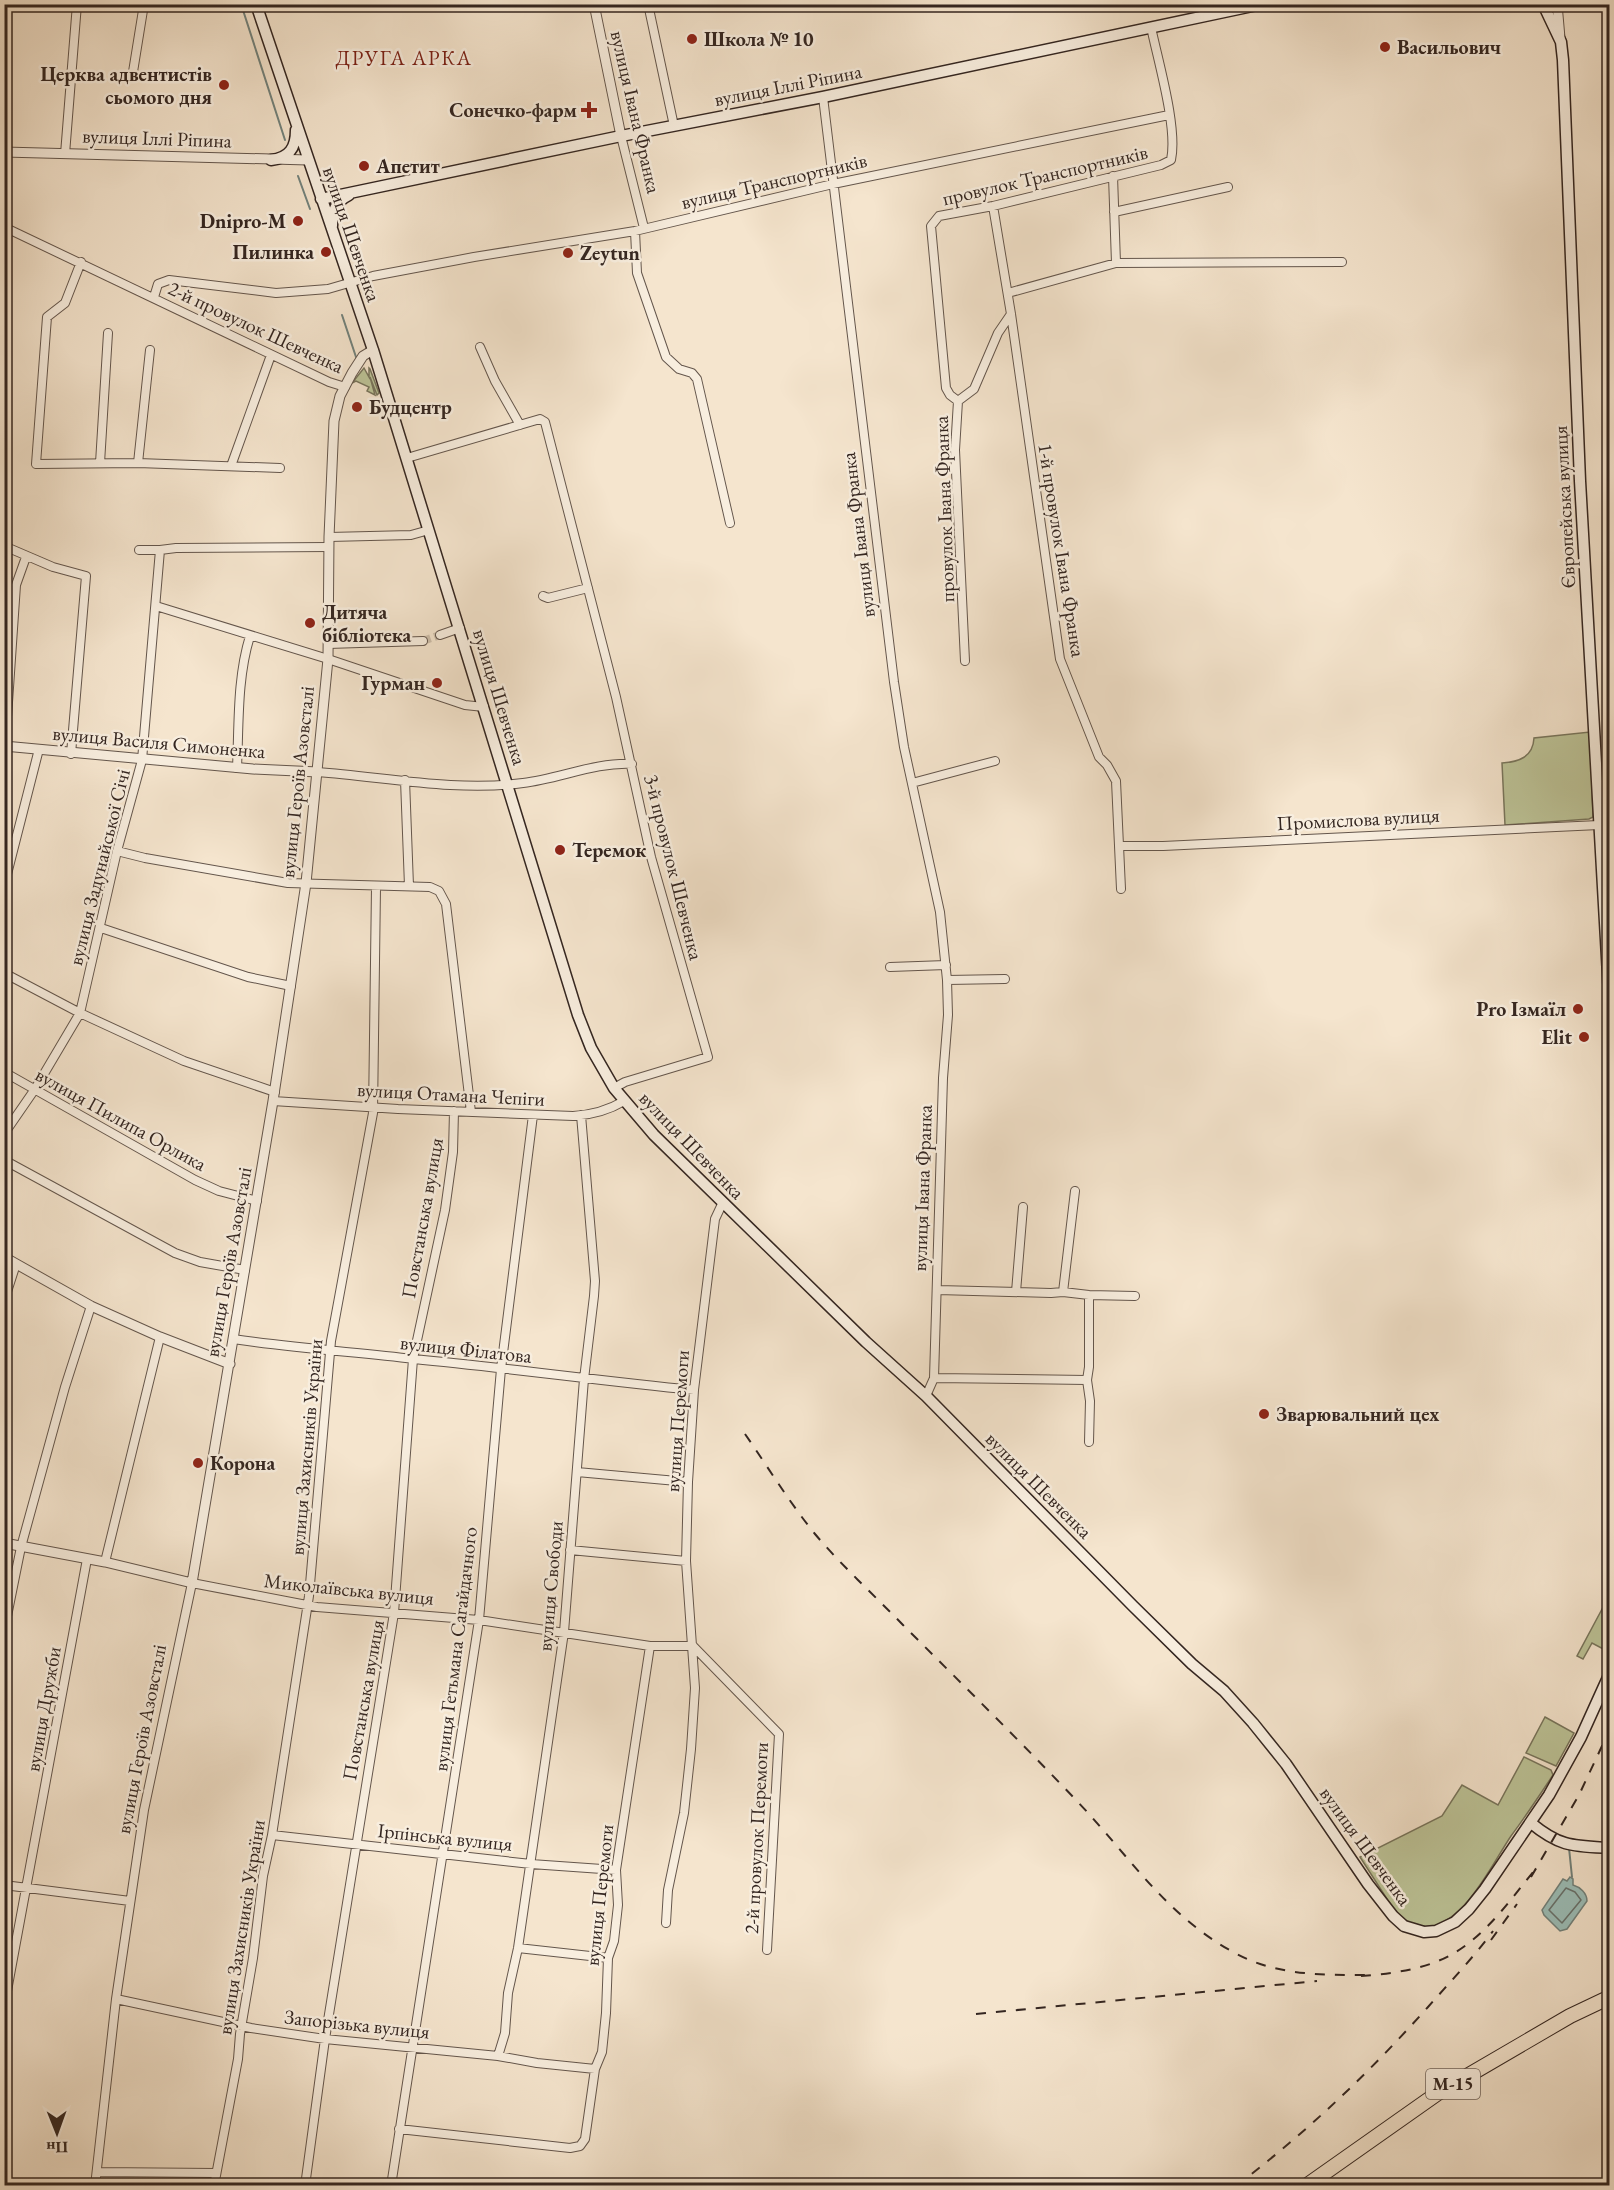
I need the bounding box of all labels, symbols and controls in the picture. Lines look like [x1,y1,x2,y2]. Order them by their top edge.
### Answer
place label: Школа № 10 [704,26,814,52]
street label: вулиця Івана Франка [605,28,667,196]
marker: Школа № 10 [685,32,699,46]
place label: Васильович [1397,34,1501,60]
marker: Васильович [1378,40,1392,54]
district label: ДРУГА АРКА [335,44,473,71]
street label: вулиця Іллі Ріпина [712,58,864,112]
place label: Церква адвентистів сьомого дня [40,61,212,110]
marker: Церква адвентистів сьомого дня [217,78,231,92]
place label: Сонечко-фарм [449,97,578,123]
marker: Сонечко-фарм [582,103,596,117]
street label: вулиця Іллі Ріпина [82,122,232,154]
street label: провулок Транспортників [940,139,1150,211]
street label: вулиця Транспортників [679,147,869,215]
place label: Апетит [375,153,440,179]
marker: Апетит [357,159,371,173]
street label: вулиця Шевченка [317,163,387,305]
place label: Dnipro-M [200,208,286,234]
marker: Dnipro-M [291,214,305,228]
place label: Пилинка [233,239,314,265]
place label: Zeytun [580,240,640,266]
marker: Пилинка [319,245,333,259]
marker: Zeytun [561,246,575,260]
street label: 2-й провулок Шевченка [164,275,348,379]
place label: Будцентр [369,394,452,420]
marker: Будцентр [350,400,364,414]
street label: провулок Івана Франка [928,415,960,603]
street label: Європейська вулиця [1547,425,1581,589]
street label: 1-й провулок Івана Франка [1032,441,1092,659]
street label: вулиця Івана Франка [835,451,881,619]
place label: Дитяча бібліотека [322,599,411,648]
marker: Дитяча бібліотека [303,616,317,630]
street label: вулиця Шевченка [467,626,533,768]
place label: Гурман [362,670,425,696]
marker: Гурман [430,676,444,690]
street label: вулиця Героїв Азовсталі [274,685,320,879]
street label: вулиця Василя Симоненка [51,720,267,764]
street label: вулиця Задунайської Січі [62,766,136,968]
street label: 3-й провулок Шевченка [638,771,710,963]
street label: Промислова вулиця [1276,802,1440,836]
place label: Теремок [572,837,646,863]
marker: Теремок [553,843,567,857]
place label: Pro Ізмаїл [1476,996,1566,1022]
marker: Pro Ізмаїл [1571,1002,1585,1016]
place label: Elit [1541,1024,1572,1050]
marker: Elit [1577,1030,1591,1044]
street label: вулиця Пилипа Орлика [31,1061,211,1177]
street label: вулиця Отамана Чепіги [356,1076,546,1112]
street label: вулиця Шевченка [634,1085,750,1205]
street label: вулиця Івана Франка [906,1104,938,1272]
street label: Повстанська вулиця [395,1136,449,1300]
street label: вулиця Героїв Азовсталі [198,1165,258,1359]
street label: вулиця Філатова [399,1329,533,1369]
street label: вулиця Захисників України [284,1337,328,1556]
street label: вулиця Перемоги [659,1349,695,1493]
place label: Зварювальний цех [1276,1401,1439,1427]
marker: Зварювальний цех [1257,1407,1271,1421]
street label: вулиця Шевченка [980,1426,1098,1544]
place label: Корона [210,1450,275,1476]
marker: Корона [191,1456,205,1470]
street label: вулиця Свободи [531,1519,569,1652]
street label: вулиця Гетьмана Сагайдачного [427,1525,483,1773]
street label: Миколаївська вулиця [263,1567,435,1611]
street label: Повстанська вулиця [336,1618,390,1782]
street label: вулиця Героїв Азовсталі [110,1642,172,1836]
street label: вулиця Дружби [19,1644,67,1774]
street label: 2-й провулок Перемоги [738,1741,774,1935]
street label: вулиця Шевченка [1314,1781,1418,1911]
street label: вулиця Захисників України [211,1817,271,2036]
street label: Ірпінська вулиця [376,1817,514,1857]
street label: вулиця Перемоги [579,1822,619,1967]
street label: Запорізька вулиця [283,2003,431,2045]
road number: М-15 [1426,2069,1480,2099]
north arrow [27,2103,87,2163]
text: Пн [46,2137,68,2158]

